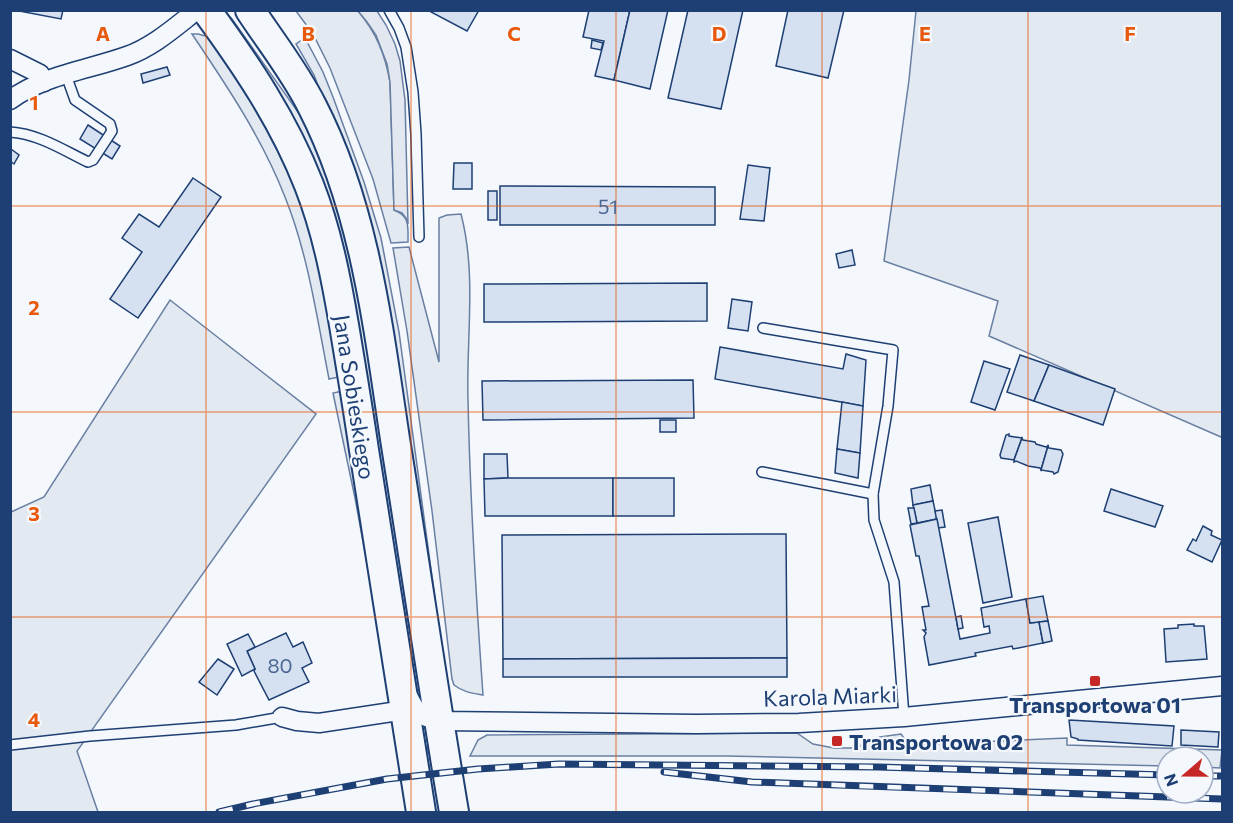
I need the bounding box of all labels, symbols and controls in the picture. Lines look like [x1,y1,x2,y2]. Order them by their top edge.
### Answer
text: A [96,21,110,45]
text: B [301,21,315,45]
text: C [507,21,521,45]
text: D [712,21,726,45]
text: E [919,21,931,45]
text: F [1124,21,1136,45]
text: 1 [29,90,39,114]
house number: 51 [598,194,618,218]
text: 2 [28,295,40,319]
street label: Jana Sobieskiego [329,313,381,481]
text: 3 [28,501,40,525]
house number: 80 [267,653,293,677]
marker: Transportowa 01 [1088,674,1102,688]
street label: Karola Miarki [763,680,897,712]
place label: Transportowa 01 [1009,691,1181,718]
text: 4 [28,707,40,731]
place label: Transportowa 02 [849,728,1023,755]
marker: Transportowa 02 [830,734,844,748]
north arrow [1155,745,1215,805]
text: N [1159,771,1181,789]

